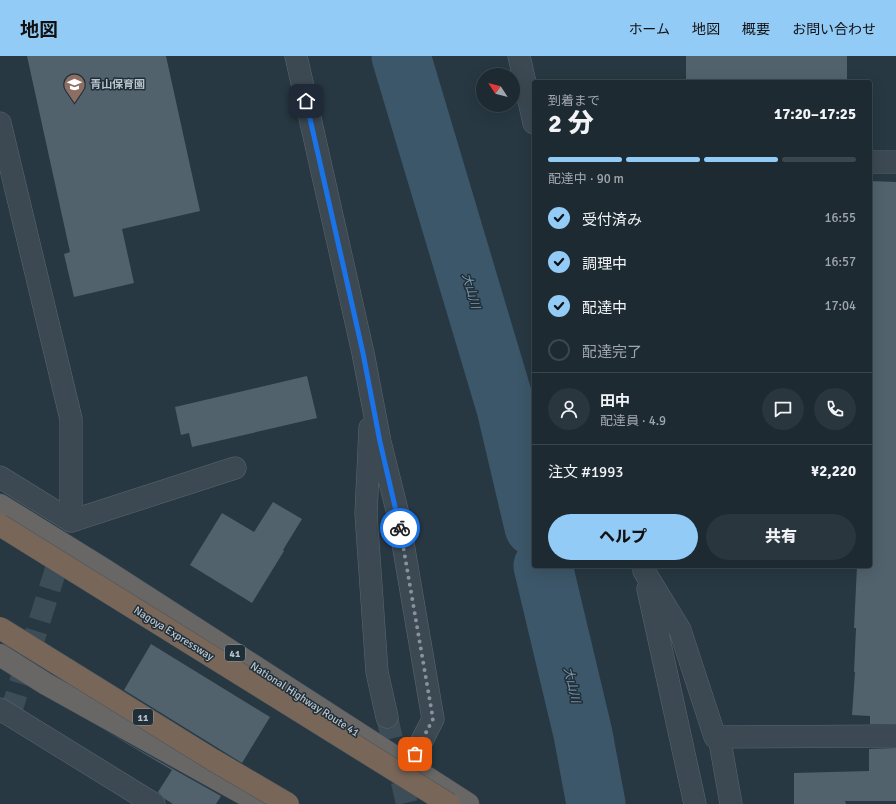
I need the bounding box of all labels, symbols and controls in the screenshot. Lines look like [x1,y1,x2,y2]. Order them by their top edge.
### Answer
text: 地図 [20,18,58,42]
text: ホーム [628,21,670,38]
text: 地図 [692,21,720,38]
text: 概要 [742,21,770,38]
text: お問い合わせ [792,21,876,38]
north arrow [476,68,520,112]
map controls [476,68,520,112]
school or university icon: 青山保育園 [61,71,87,104]
place label: 青山保育園 [90,78,145,91]
pin [289,84,323,118]
icon: home [295,90,317,112]
text: 到着まで [548,93,600,109]
text: 17:20–17:25 [774,105,856,123]
text: 2 分 [548,108,594,140]
text: 配達中 · 90 m [548,171,624,187]
icon: check [548,207,570,229]
text: 16:55 [824,210,856,226]
text: 受付済み [582,211,642,229]
icon: check [548,251,570,273]
text: 16:57 [824,254,856,270]
text: 調理中 [582,255,627,273]
water label: 大山川 [458,272,483,312]
icon: check [548,295,570,317]
text: 17:04 [824,298,856,314]
text: 配達中 [582,299,627,317]
text: 配達完了 [582,343,642,361]
button: person [548,388,590,430]
button: chat [762,388,804,430]
button: phone [814,388,856,430]
text: 田中 [600,392,630,410]
text: 配達員 · 4.9 [600,413,666,429]
text: ¥2,220 [811,462,856,480]
text: 注文 #1993 [548,463,623,481]
courier [380,508,420,548]
button: ヘルプ [548,514,698,560]
button: 共有 [706,514,856,560]
icon: bike [389,517,411,539]
street label: Nagoya Expressway [131,604,217,664]
road number: 41 [225,645,245,661]
street label: National Highway Route 41 [248,659,362,740]
water label: 大山川 [560,666,583,706]
road number: 11 [133,709,153,725]
pin [398,737,432,771]
icon: bag [404,743,426,765]

